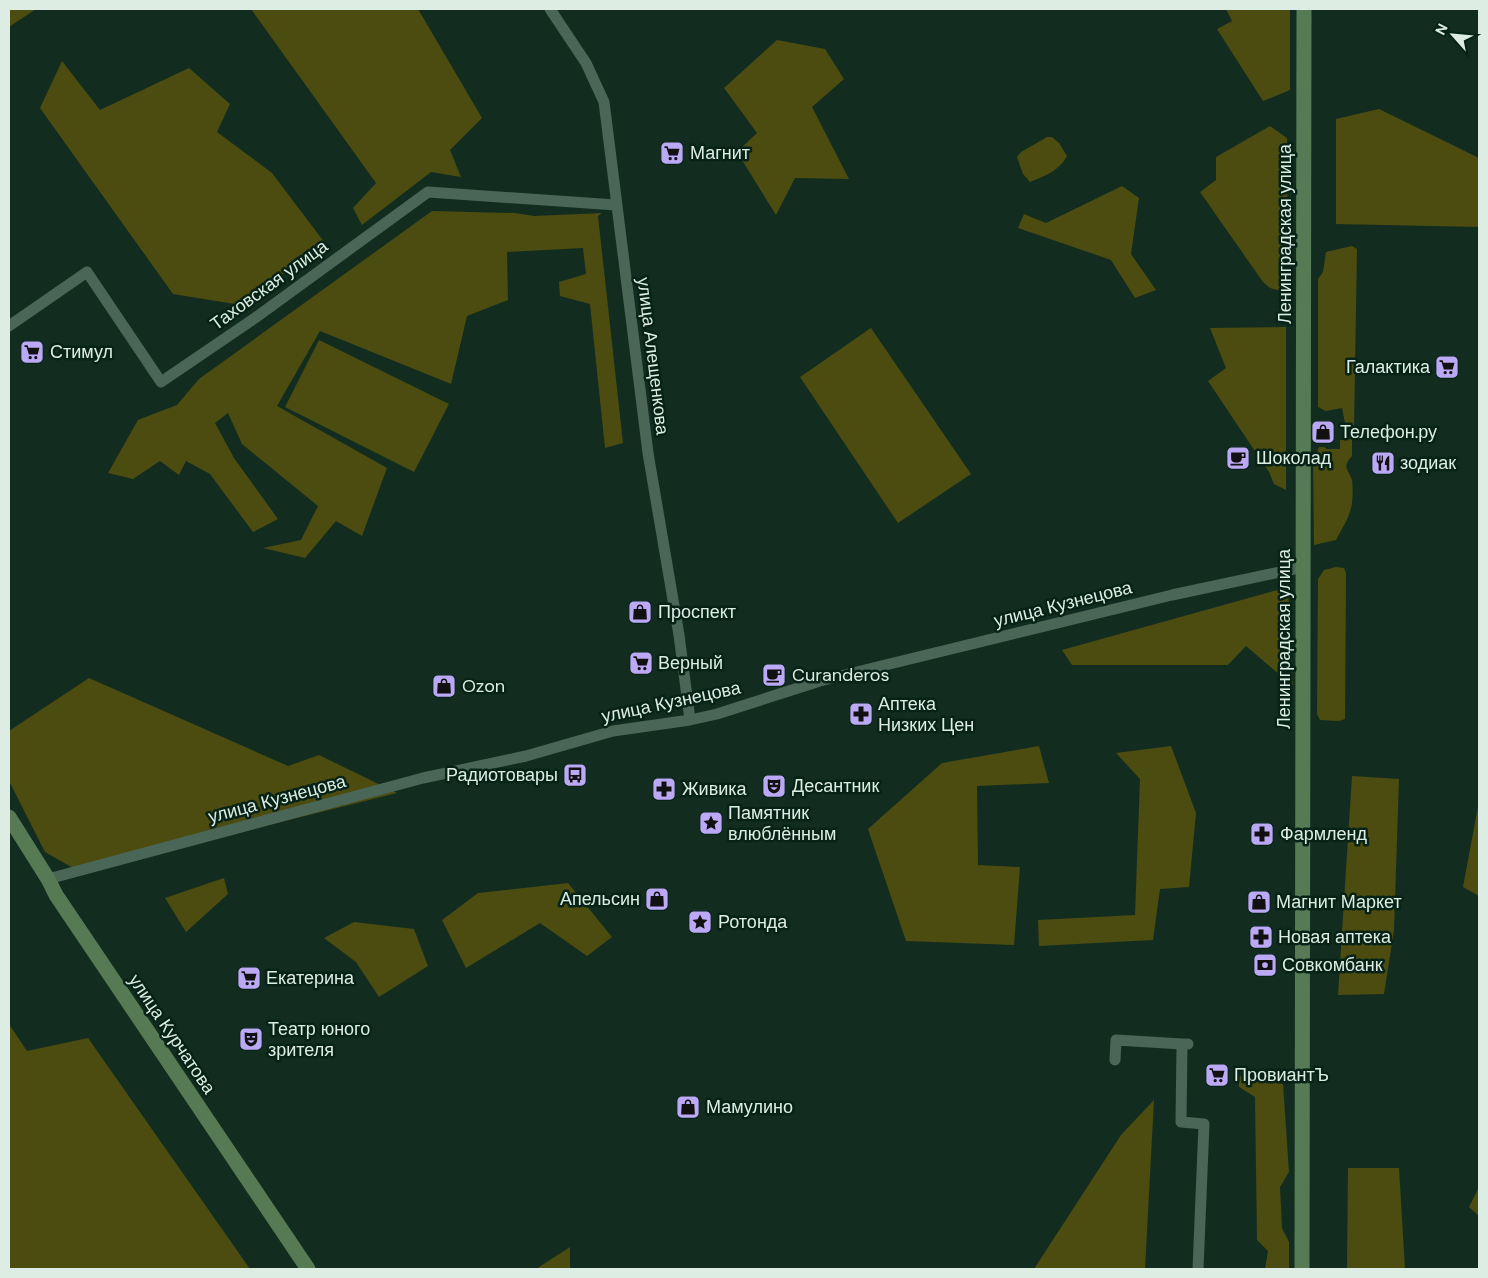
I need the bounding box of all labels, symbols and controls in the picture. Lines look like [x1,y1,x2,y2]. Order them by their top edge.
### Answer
north arrow [1428,10,1478,60]
text: N [1431,20,1452,38]
supermarket icon: Магнит [659,140,685,166]
place label: Магнит [690,141,750,165]
street label: Ленинградская улица [1273,143,1297,324]
street label: Таховская улица [205,234,333,336]
street label: улица Алещенкова [631,276,675,437]
supermarket icon: Стимул [19,339,45,365]
place label: Стимул [50,340,113,364]
supermarket icon: Галактика [1434,354,1460,380]
place label: Галактика [1346,355,1431,379]
shop icon: Телефон.ру [1310,419,1336,445]
place label: Телефон.ру [1340,420,1437,444]
cafe icon: Шоколад [1225,445,1251,471]
place label: Шоколад [1256,446,1332,470]
restaurant icon: зодиак [1370,450,1396,476]
place label: зодиак [1400,451,1456,475]
street label: Ленинградская улица [1272,548,1296,729]
street label: улица Кузнецова [991,575,1135,633]
shop icon: Проспект [627,599,653,625]
place label: Проспект [658,600,736,624]
supermarket icon: Верный [628,650,654,676]
place label: Верный [658,651,723,675]
cafe icon: Curanderos [761,662,787,688]
place label: Curanderos [792,663,890,687]
shop icon: Ozon [431,673,457,699]
place label: Ozon [462,674,505,698]
street label: улица Кузнецова [599,675,744,728]
place label: Аптека Низких Цен [878,692,974,737]
pharmacy icon: Аптека Низких Цен [848,701,874,727]
bus stop icon: Радиотовары [562,762,588,788]
place label: Радиотовары [446,763,558,787]
street label: улица Кузнецова [206,769,349,829]
theatre icon: Десантник [761,773,787,799]
place label: Десантник [792,774,879,798]
pharmacy icon: Живика [651,776,677,802]
place label: Живика [682,777,748,801]
place label: Памятник влюблённым [728,801,836,846]
place icon: Памятник влюблённым [698,810,724,836]
pharmacy icon: Фармленд [1249,821,1275,847]
place label: Фармленд [1280,822,1368,846]
shop icon: Апельсин [644,886,670,912]
place label: Апельсин [560,887,640,911]
shop icon: Магнит Маркет [1246,889,1272,915]
place label: Магнит Маркет [1276,890,1402,914]
place icon: Ротонда [687,909,713,935]
place label: Ротонда [718,910,788,934]
pharmacy icon: Новая аптека [1248,924,1274,950]
place label: Новая аптека [1278,925,1392,949]
bank icon: Совкомбанк [1252,952,1278,978]
place label: Совкомбанк [1282,953,1383,977]
supermarket icon: Екатерина [236,965,262,991]
place label: Екатерина [266,966,355,990]
street label: улица Курчатова [123,969,222,1099]
place label: Театр юного зрителя [268,1017,370,1062]
theatre icon: Театр юного зрителя [238,1026,264,1052]
supermarket icon: ПровиантЪ [1204,1062,1230,1088]
place label: ПровиантЪ [1234,1063,1329,1087]
shop icon: Мамулино [675,1094,701,1120]
place label: Мамулино [706,1095,793,1119]

